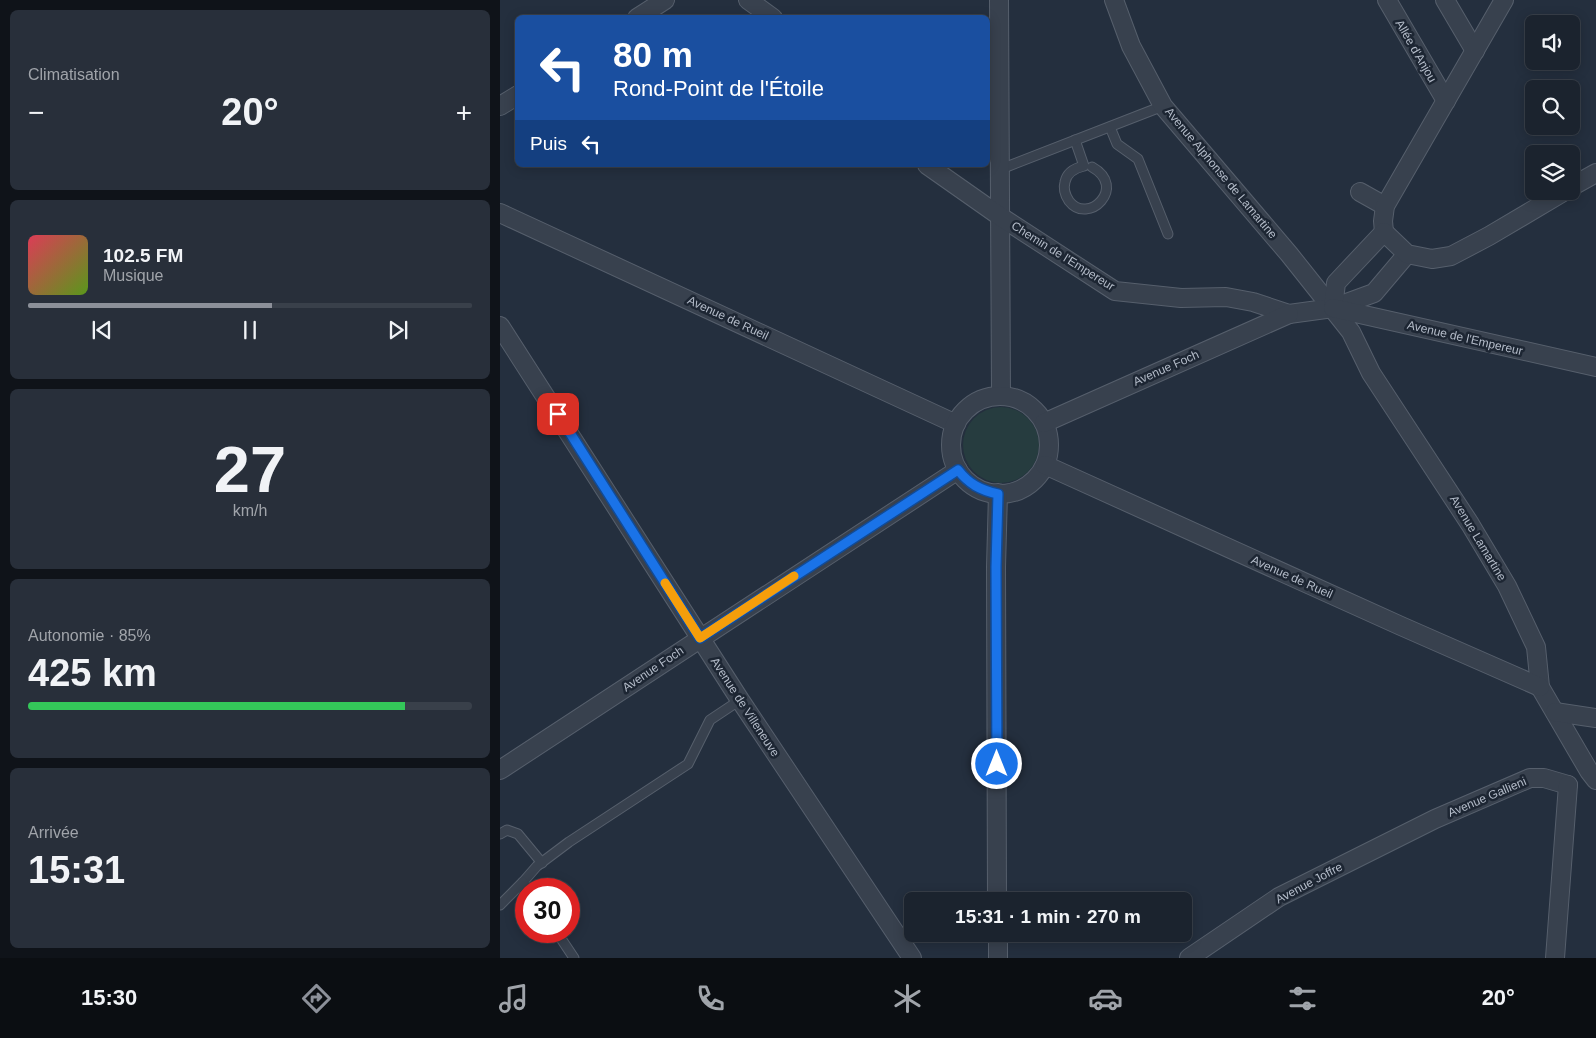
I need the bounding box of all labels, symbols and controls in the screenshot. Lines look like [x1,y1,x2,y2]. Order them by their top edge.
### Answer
map controls [1525,15,1580,200]
button: sound [1525,15,1580,70]
street label: Allée d'Anjou [1393,17,1439,85]
icon: left [530,35,595,100]
text: 80 m [613,35,693,74]
text: Climatisation [28,66,120,83]
text: Rond-Point de l'Étoile [613,76,824,101]
button: search [1525,80,1580,135]
text: 20° [221,91,279,133]
text: − [28,97,44,128]
text: + [456,97,472,128]
street label: Avenue Alphonse de Lamartine [1162,105,1280,242]
icon: left [577,130,605,158]
text: Puis [530,133,567,154]
button: layers [1525,145,1580,200]
street label: Chemin de l'Empereur [1009,219,1117,293]
text: 102.5 FM [103,245,183,266]
text: Musique [103,267,163,284]
street label: Avenue de Rueil [685,293,771,343]
icon: previous [88,316,116,344]
icon: pause [236,316,264,344]
icon: next [384,316,412,344]
street label: Avenue de l'Empereur [1406,318,1524,358]
street label: Avenue Foch [1131,347,1201,389]
pin [537,393,579,435]
icon: arrive [544,400,572,428]
text: 27 [214,433,286,506]
street label: Avenue Lamartine [1447,493,1509,584]
text: km/h [233,502,267,519]
street label: Avenue de Rueil [1249,553,1335,601]
text: Autonomie · 85% [28,627,151,644]
street label: Avenue Foch [620,643,686,695]
text: 425 km [28,652,157,694]
street label: Avenue de Villeneuve [708,655,783,760]
position arrow [970,737,1022,789]
street label: Avenue Gallieni [1446,774,1528,820]
text: Arrivée [28,824,79,841]
text: 15:31 [28,849,125,891]
street label: Avenue Joffre [1273,859,1345,906]
speed limit sign: 30 [515,878,580,943]
text: 15:31 · 1 min · 270 m [955,906,1141,927]
icon: directions [299,981,334,1016]
icon: music [496,981,531,1016]
icon: phone [693,981,728,1016]
icon: climate [890,981,925,1016]
icon: car [1088,981,1123,1016]
icon: filters [1285,981,1320,1016]
text: 15:30 [81,985,137,1010]
text: 20° [1482,985,1515,1010]

